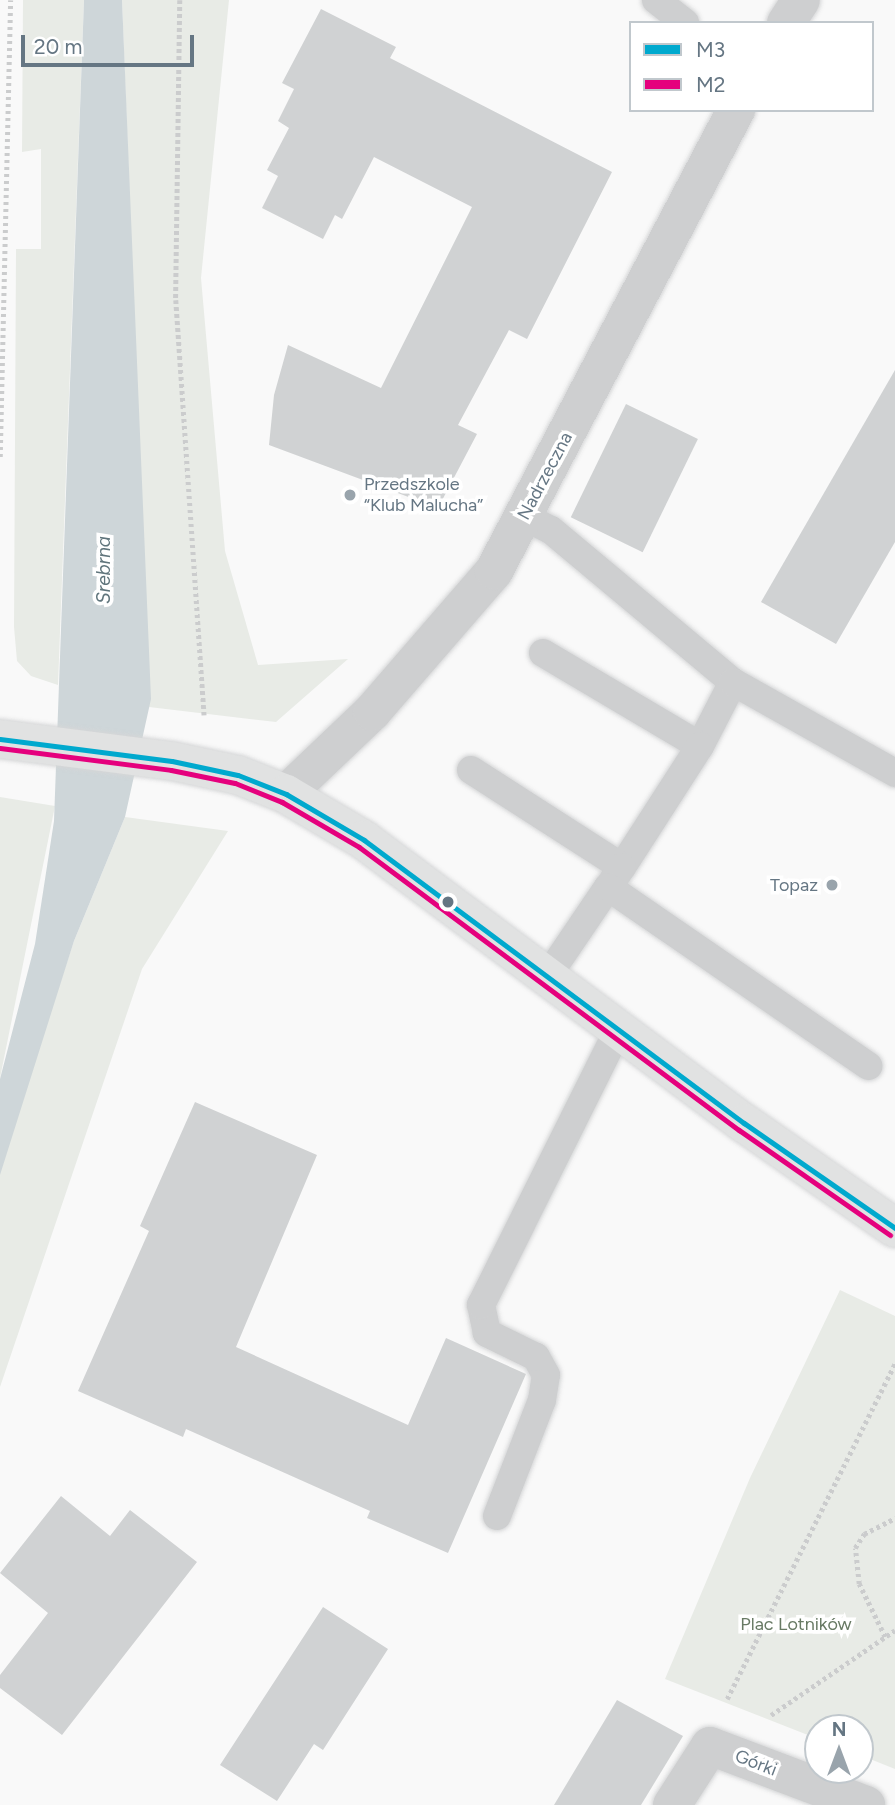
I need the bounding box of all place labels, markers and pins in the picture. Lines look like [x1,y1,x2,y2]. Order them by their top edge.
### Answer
place label: Przedszkole “Klub Malucha” [364,474,483,516]
marker: Przedszkole “Klub Malucha” [342,487,358,503]
place label: Topaz [770,874,818,896]
marker: Topaz [824,877,840,893]
unlabelled marker [441,895,455,909]

